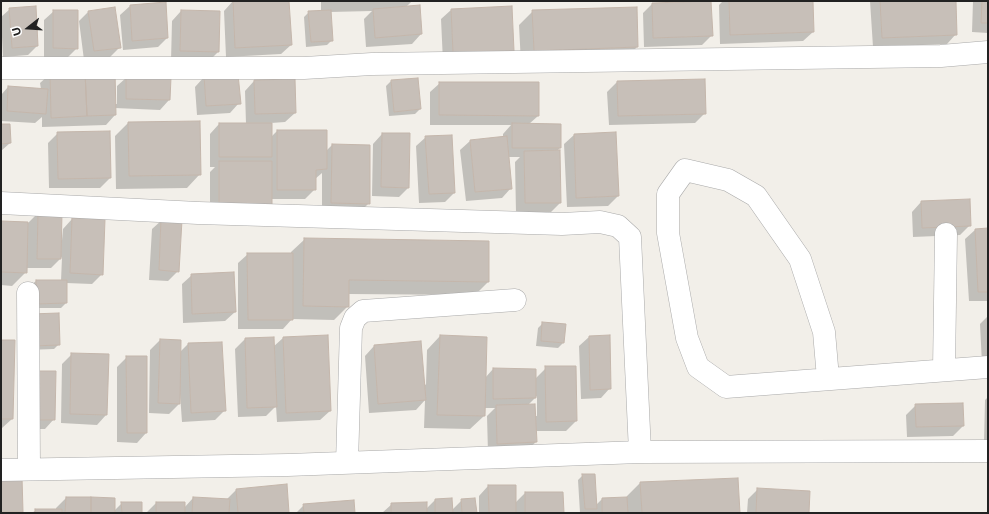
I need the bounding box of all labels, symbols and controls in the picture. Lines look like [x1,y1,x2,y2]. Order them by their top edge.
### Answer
north arrow [8,8,48,48]
text: U [9,25,24,38]

